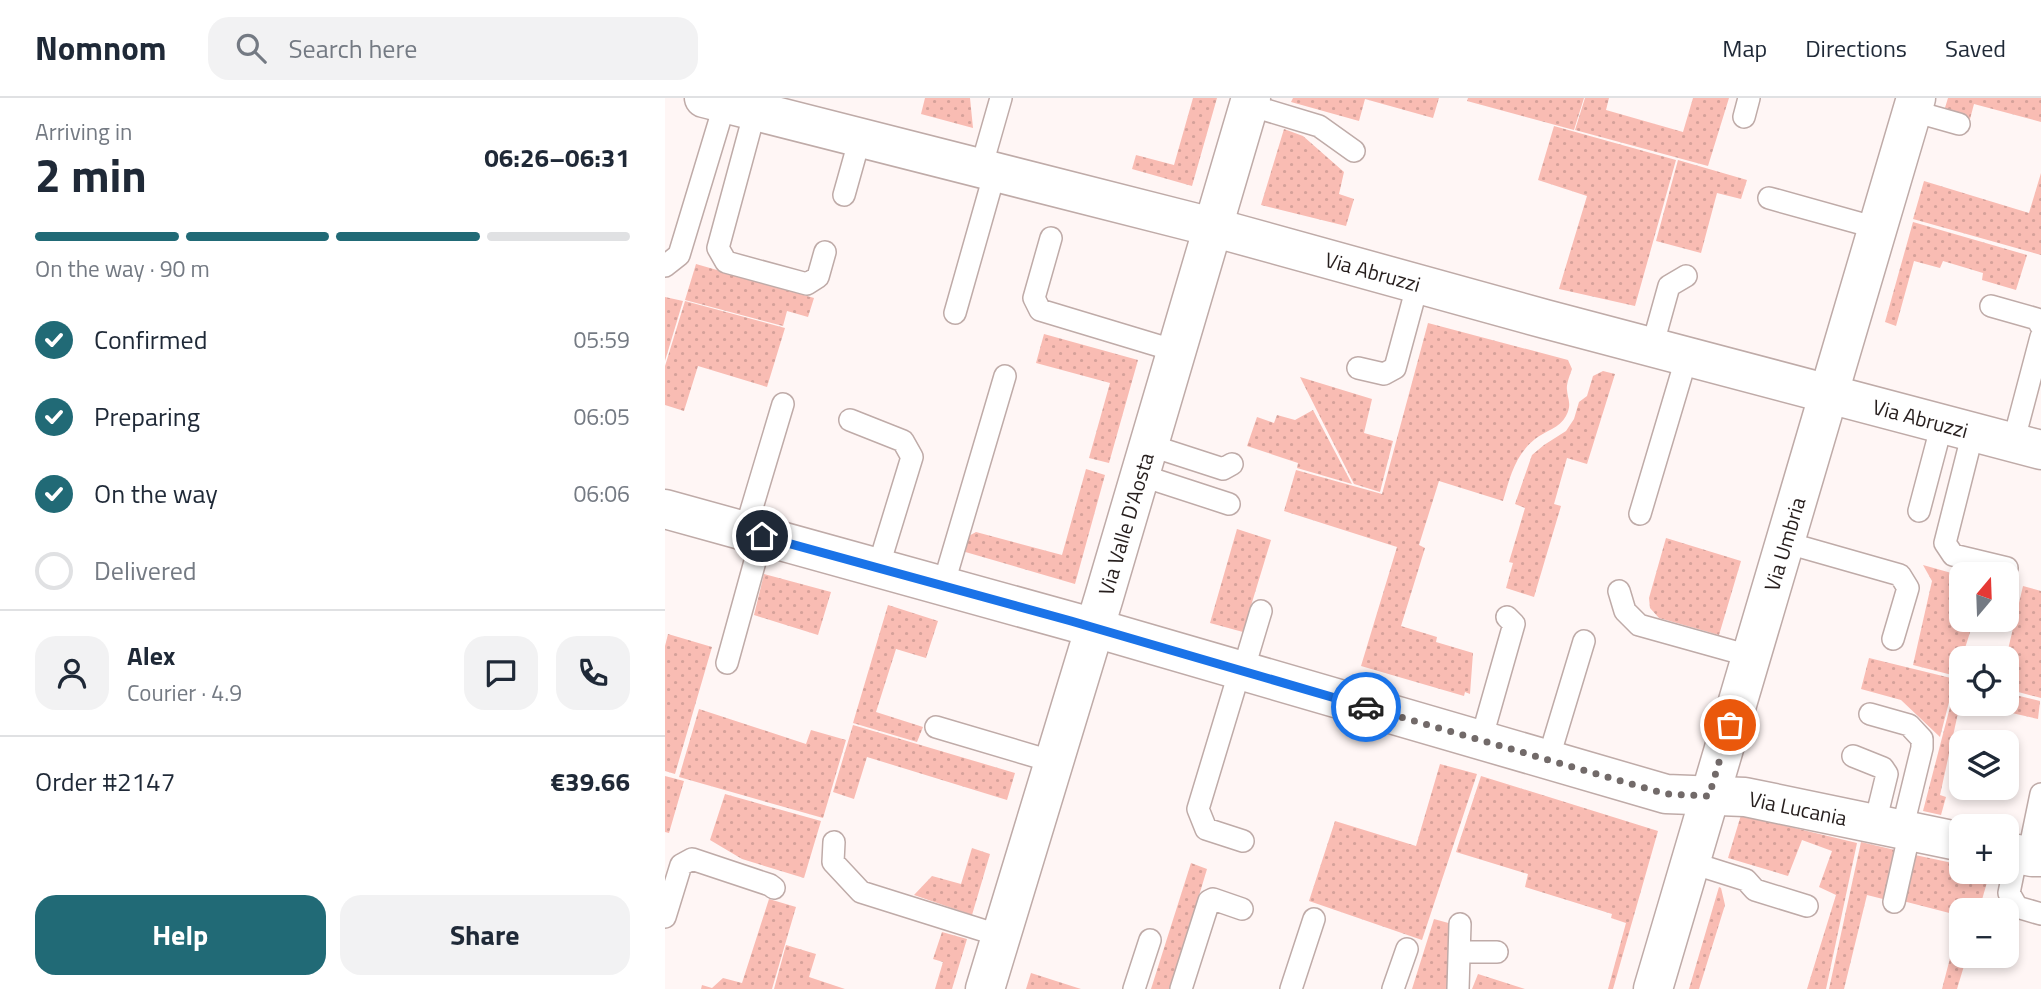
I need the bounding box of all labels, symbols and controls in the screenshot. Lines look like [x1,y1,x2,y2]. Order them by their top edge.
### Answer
search box [208,17,698,80]
text: Nomnom [35,23,166,73]
icon: search [232,29,270,67]
text: Search here [288,29,417,68]
text: Map [1722,30,1767,66]
text: Directions [1805,30,1907,66]
text: Saved [1945,30,2006,66]
text: Arriving in [35,114,132,149]
text: 06:26–06:31 [484,138,630,177]
text: 2 min [35,140,147,210]
street label: Via Abruzzi [1321,243,1424,300]
text: On the way · 90 m [35,251,210,286]
text: Confirmed [94,320,208,359]
icon: check [35,321,73,359]
text: 05:59 [573,322,630,357]
street label: Via Abruzzi [1869,390,1972,446]
text: Preparing [94,397,200,436]
icon: check [35,398,73,436]
text: 06:05 [573,399,630,434]
street label: Via Valle D'Aosta [1089,448,1162,599]
text: On the way [94,474,218,513]
icon: check [35,475,73,513]
text: 06:06 [573,476,630,511]
street label: Via Umbria [1755,493,1814,595]
pin [732,506,792,566]
icon: home [743,517,781,555]
text: Delivered [94,551,197,590]
north arrow [1949,562,2019,632]
map controls [1949,562,2019,968]
button: person [35,636,109,710]
text: Alex [127,636,175,675]
button: chat [464,636,538,710]
button: phone [556,636,630,710]
button: locate [1949,646,2019,716]
courier [1331,672,1401,742]
text: Courier · 4.9 [127,675,242,710]
icon: car [1347,688,1385,726]
pin [1700,695,1760,755]
icon: bag [1711,706,1749,744]
button: layers [1949,730,2019,800]
text: Order #2147 [35,762,175,801]
text: €39.66 [551,762,630,801]
street label: Via Lucania [1746,782,1850,834]
button: + [1949,814,2019,884]
button: Help [35,895,326,975]
button: Share [340,895,630,975]
button: − [1949,898,2019,968]

